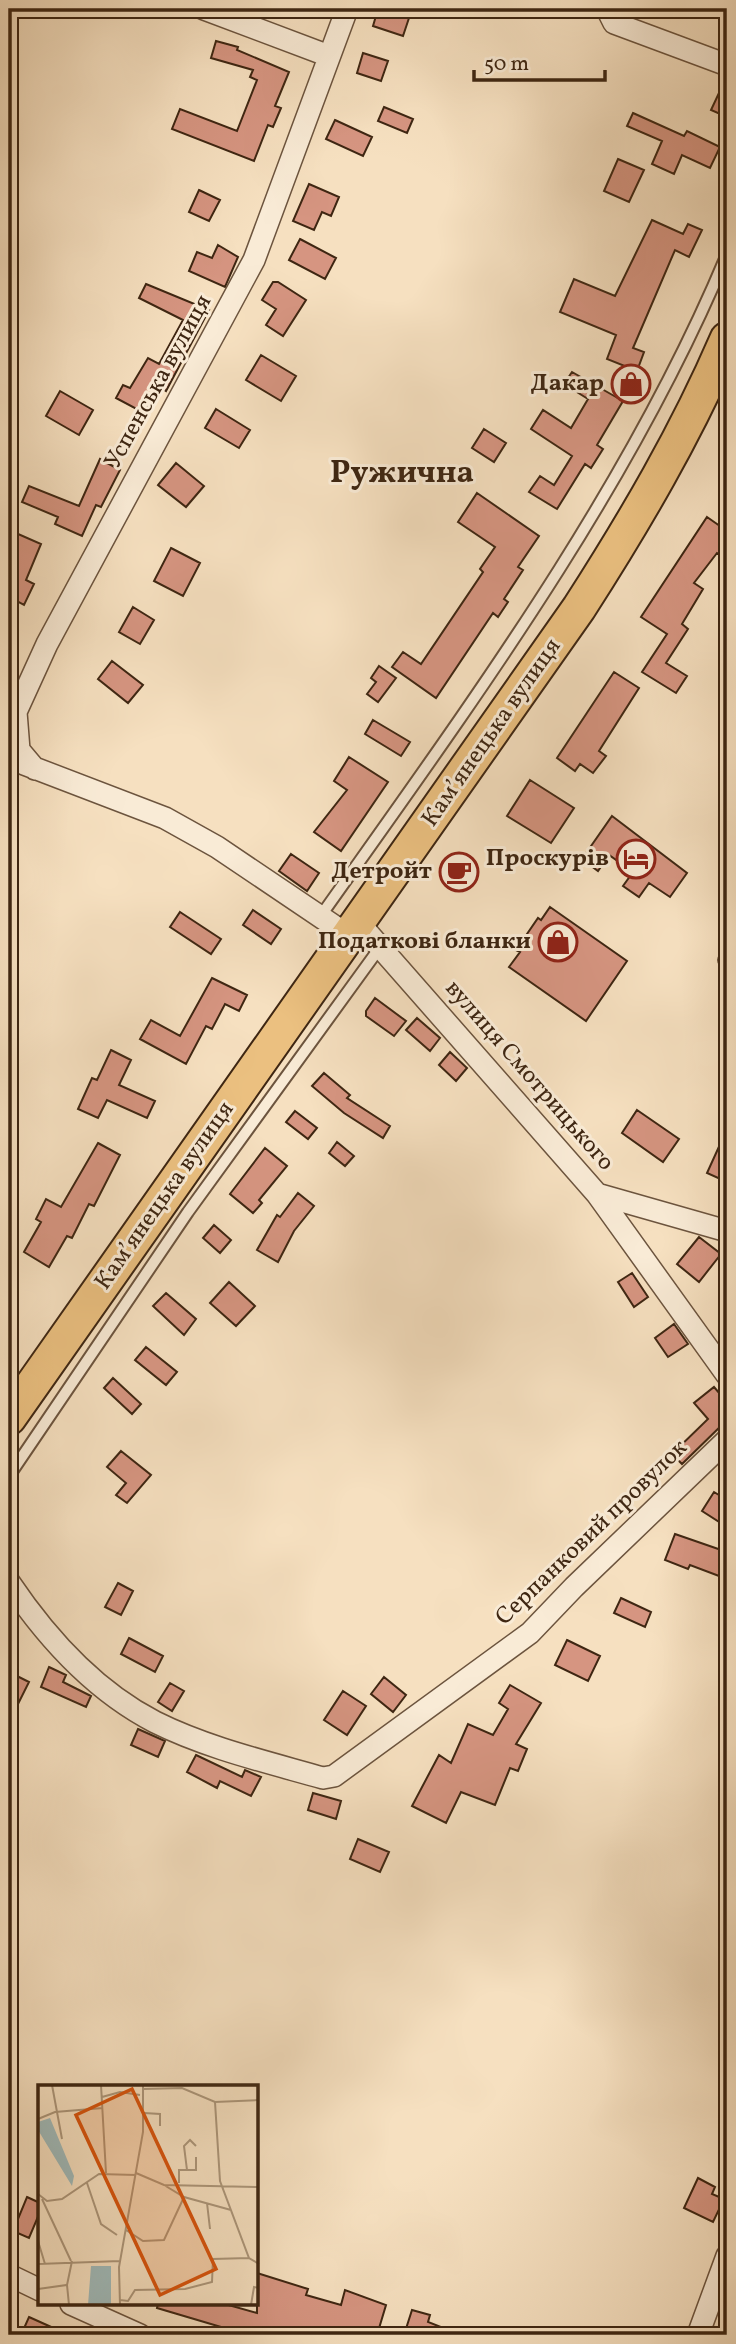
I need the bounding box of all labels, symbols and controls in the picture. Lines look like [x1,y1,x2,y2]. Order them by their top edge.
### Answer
scale bar [474,38,605,82]
text: 50 m [484,50,529,79]
street label: Успенська вулиця [97,289,221,475]
shop icon: Дакар [610,363,652,405]
place label: Дакар [530,367,604,401]
district label: Ружична [330,452,474,496]
street label: Камʼянецька вулиця [414,632,570,834]
hotel icon: Проскурів [615,838,657,880]
place label: Проскурів [486,842,609,876]
cafe icon: Детройт [438,851,480,893]
place label: Детройт [331,855,432,889]
shop icon: Податкові бланки [537,921,579,963]
place label: Податкові бланки [318,925,531,959]
street label: вулиця Смотрицького [436,973,622,1179]
street label: Камʼянецька вулиця [87,1095,243,1297]
street label: Серпанковий провулок [488,1432,696,1634]
inset map [38,2085,259,2306]

